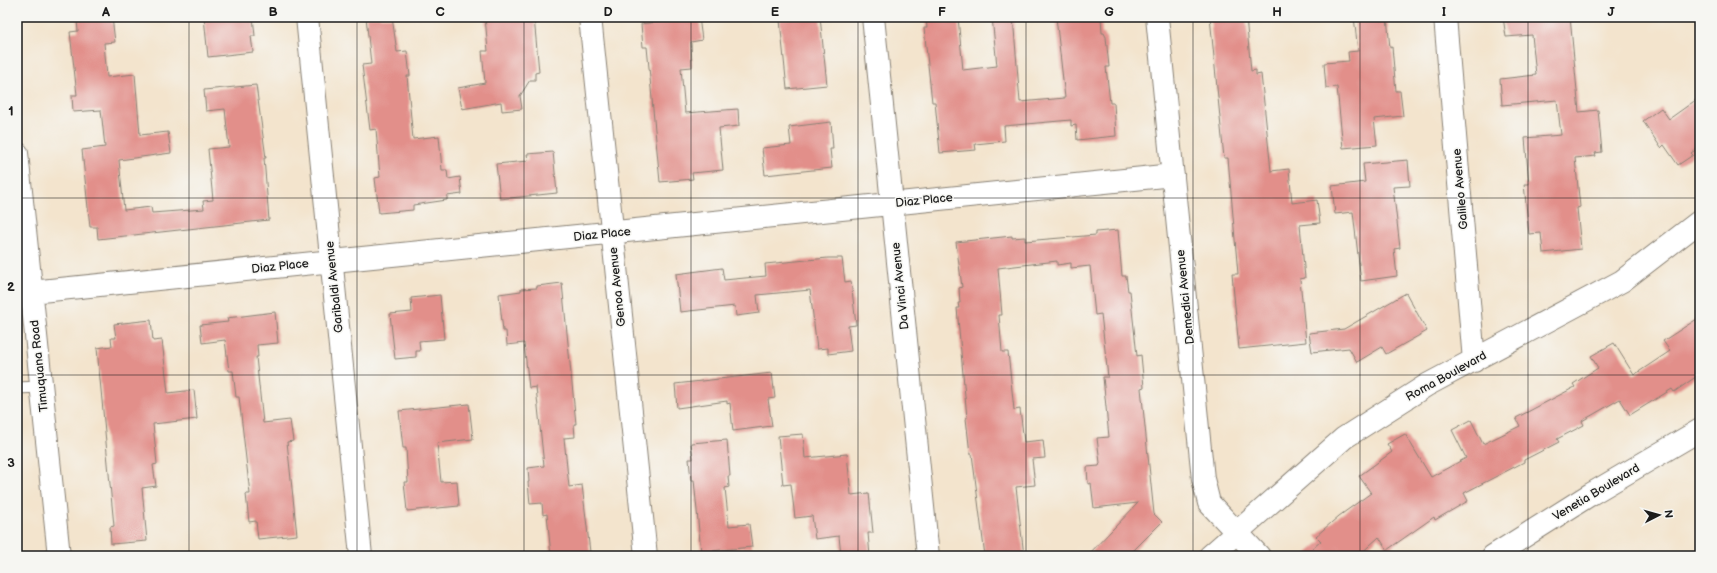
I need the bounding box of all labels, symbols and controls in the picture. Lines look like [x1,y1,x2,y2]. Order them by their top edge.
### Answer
text: A [101,4,110,20]
text: B [268,4,278,20]
text: C [435,4,445,20]
text: D [603,4,613,20]
text: E [771,4,780,20]
text: F [938,4,946,20]
text: G [1104,4,1114,20]
text: H [1272,4,1282,20]
text: I [1442,4,1446,20]
text: J [1607,4,1615,20]
text: 1 [8,103,14,119]
street label: Galileo Avenue [1449,148,1472,230]
street label: Diaz Place [895,190,954,211]
street label: Diaz Place [573,224,632,245]
street label: Garibaldi Avenue [322,240,347,334]
street label: Da Vinci Avenue [888,241,913,330]
street label: Genoa Avenue [606,246,629,328]
street label: Demedici Avenue [1173,249,1198,345]
street label: Diaz Place [251,256,310,277]
text: 2 [7,279,15,295]
street label: Timuquana Road [27,319,52,413]
street label: Roma Boulevard [1403,348,1489,405]
text: 3 [7,455,15,471]
street label: Venetia Boulevard [1550,461,1642,524]
north arrow [1639,495,1679,535]
text: N [1662,509,1675,519]

